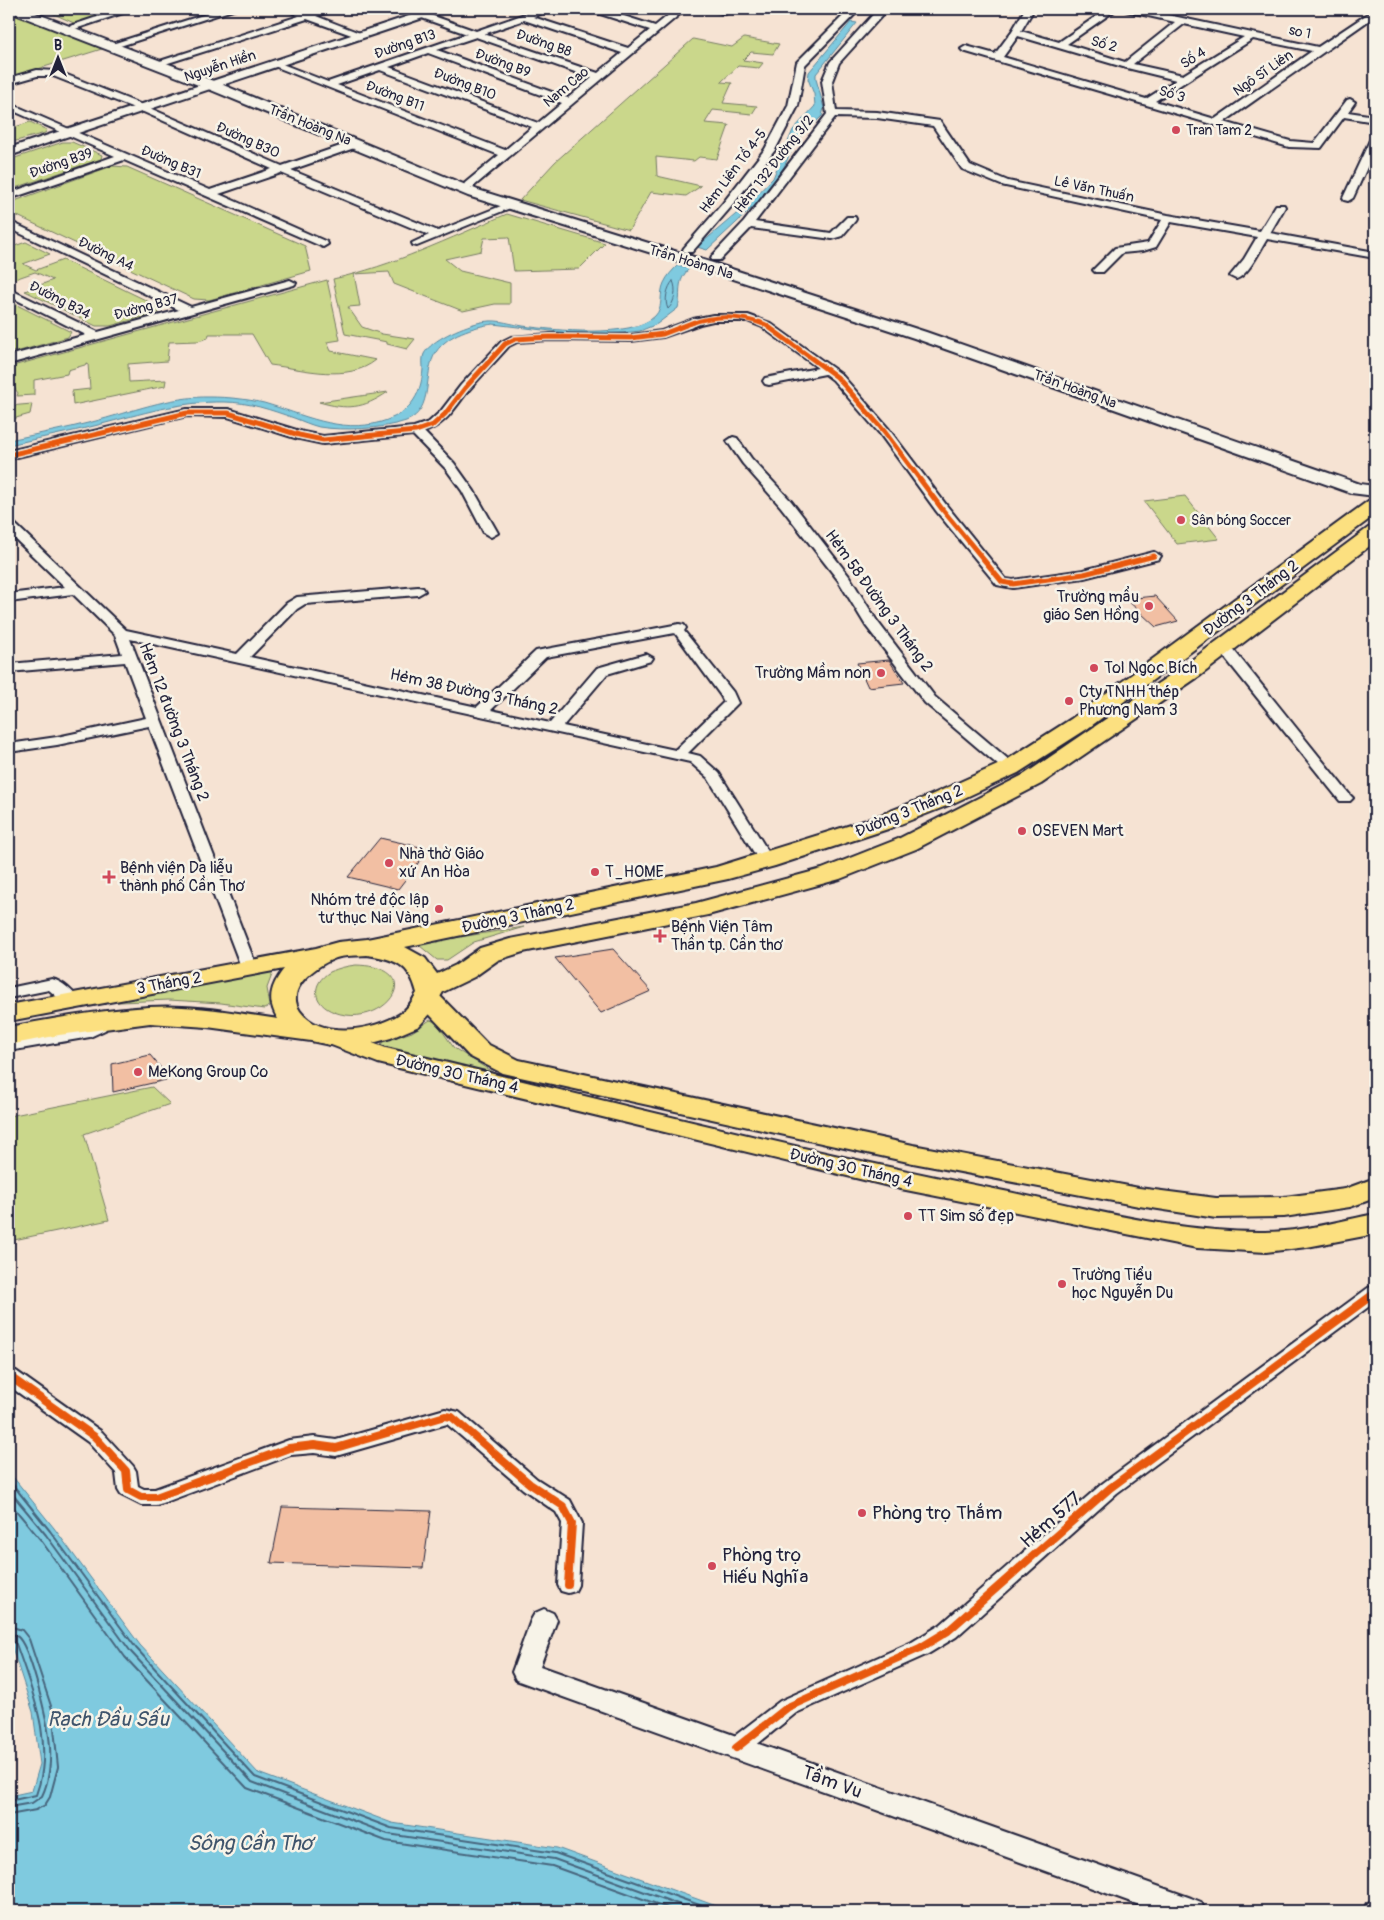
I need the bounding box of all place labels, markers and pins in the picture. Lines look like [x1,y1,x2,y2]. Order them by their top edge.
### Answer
place label: Tran Tam 2 [1186,122,1252,139]
marker: Tran Tam 2 [1170,124,1182,136]
place label: Sân bóng Soccer [1191,512,1291,529]
marker: Sân bóng Soccer [1175,514,1187,526]
place label: Trường mẩu giáo Sen Hồng [1043,586,1139,625]
marker: Trường mẩu giáo Sen Hồng [1143,600,1155,612]
place label: Tol Ngọc Bích [1104,658,1197,678]
place label: Trường Mầm non [755,662,871,683]
marker: Tol Ngọc Bích [1088,662,1100,674]
marker: Trường Mầm non [875,667,887,679]
place label: Cty TNHH thép Phương Nam 3 [1079,682,1179,720]
marker: Cty TNHH thép Phương Nam 3 [1063,695,1075,707]
place label: OSEVEN Mart [1032,821,1124,841]
marker: OSEVEN Mart [1016,825,1028,837]
place label: Nhà thờ Giáo xứ An Hòa [399,844,485,882]
marker: Nhà thờ Giáo xứ An Hòa [383,857,395,869]
place label: Bệnh viện Da liễu thành phố Cần Thơ [119,858,246,896]
place label: T_HOME [605,862,664,882]
marker: T_HOME [589,866,601,878]
marker: Bệnh viện Da liễu thành phố Cần Thơ [102,870,116,884]
place label: Nhóm trẻ độc lập tư thục Nai Vàng [311,890,429,928]
marker: Nhóm trẻ độc lập tư thục Nai Vàng [433,903,445,915]
place label: Bệnh Viện Tâm Thần tp. Cần thơ [671,917,784,955]
marker: Bệnh Viện Tâm Thần tp. Cần thơ [653,929,667,943]
place label: MeKong Group Co [148,1062,269,1082]
marker: MeKong Group Co [132,1066,144,1078]
place label: TT Sim số đẹp [918,1206,1014,1226]
marker: TT Sim số đẹp [902,1210,914,1222]
place label: Trường Tiểu học Nguyễn Du [1072,1265,1173,1303]
marker: Trường Tiểu học Nguyễn Du [1056,1278,1068,1290]
place label: Phòng trọ Thắm [872,1501,1002,1525]
marker: Phòng trọ Thắm [856,1507,868,1519]
place label: Phòng trọ Hiếu Nghĩa [722,1543,808,1589]
marker: Phòng trọ Hiếu Nghĩa [706,1560,718,1572]

